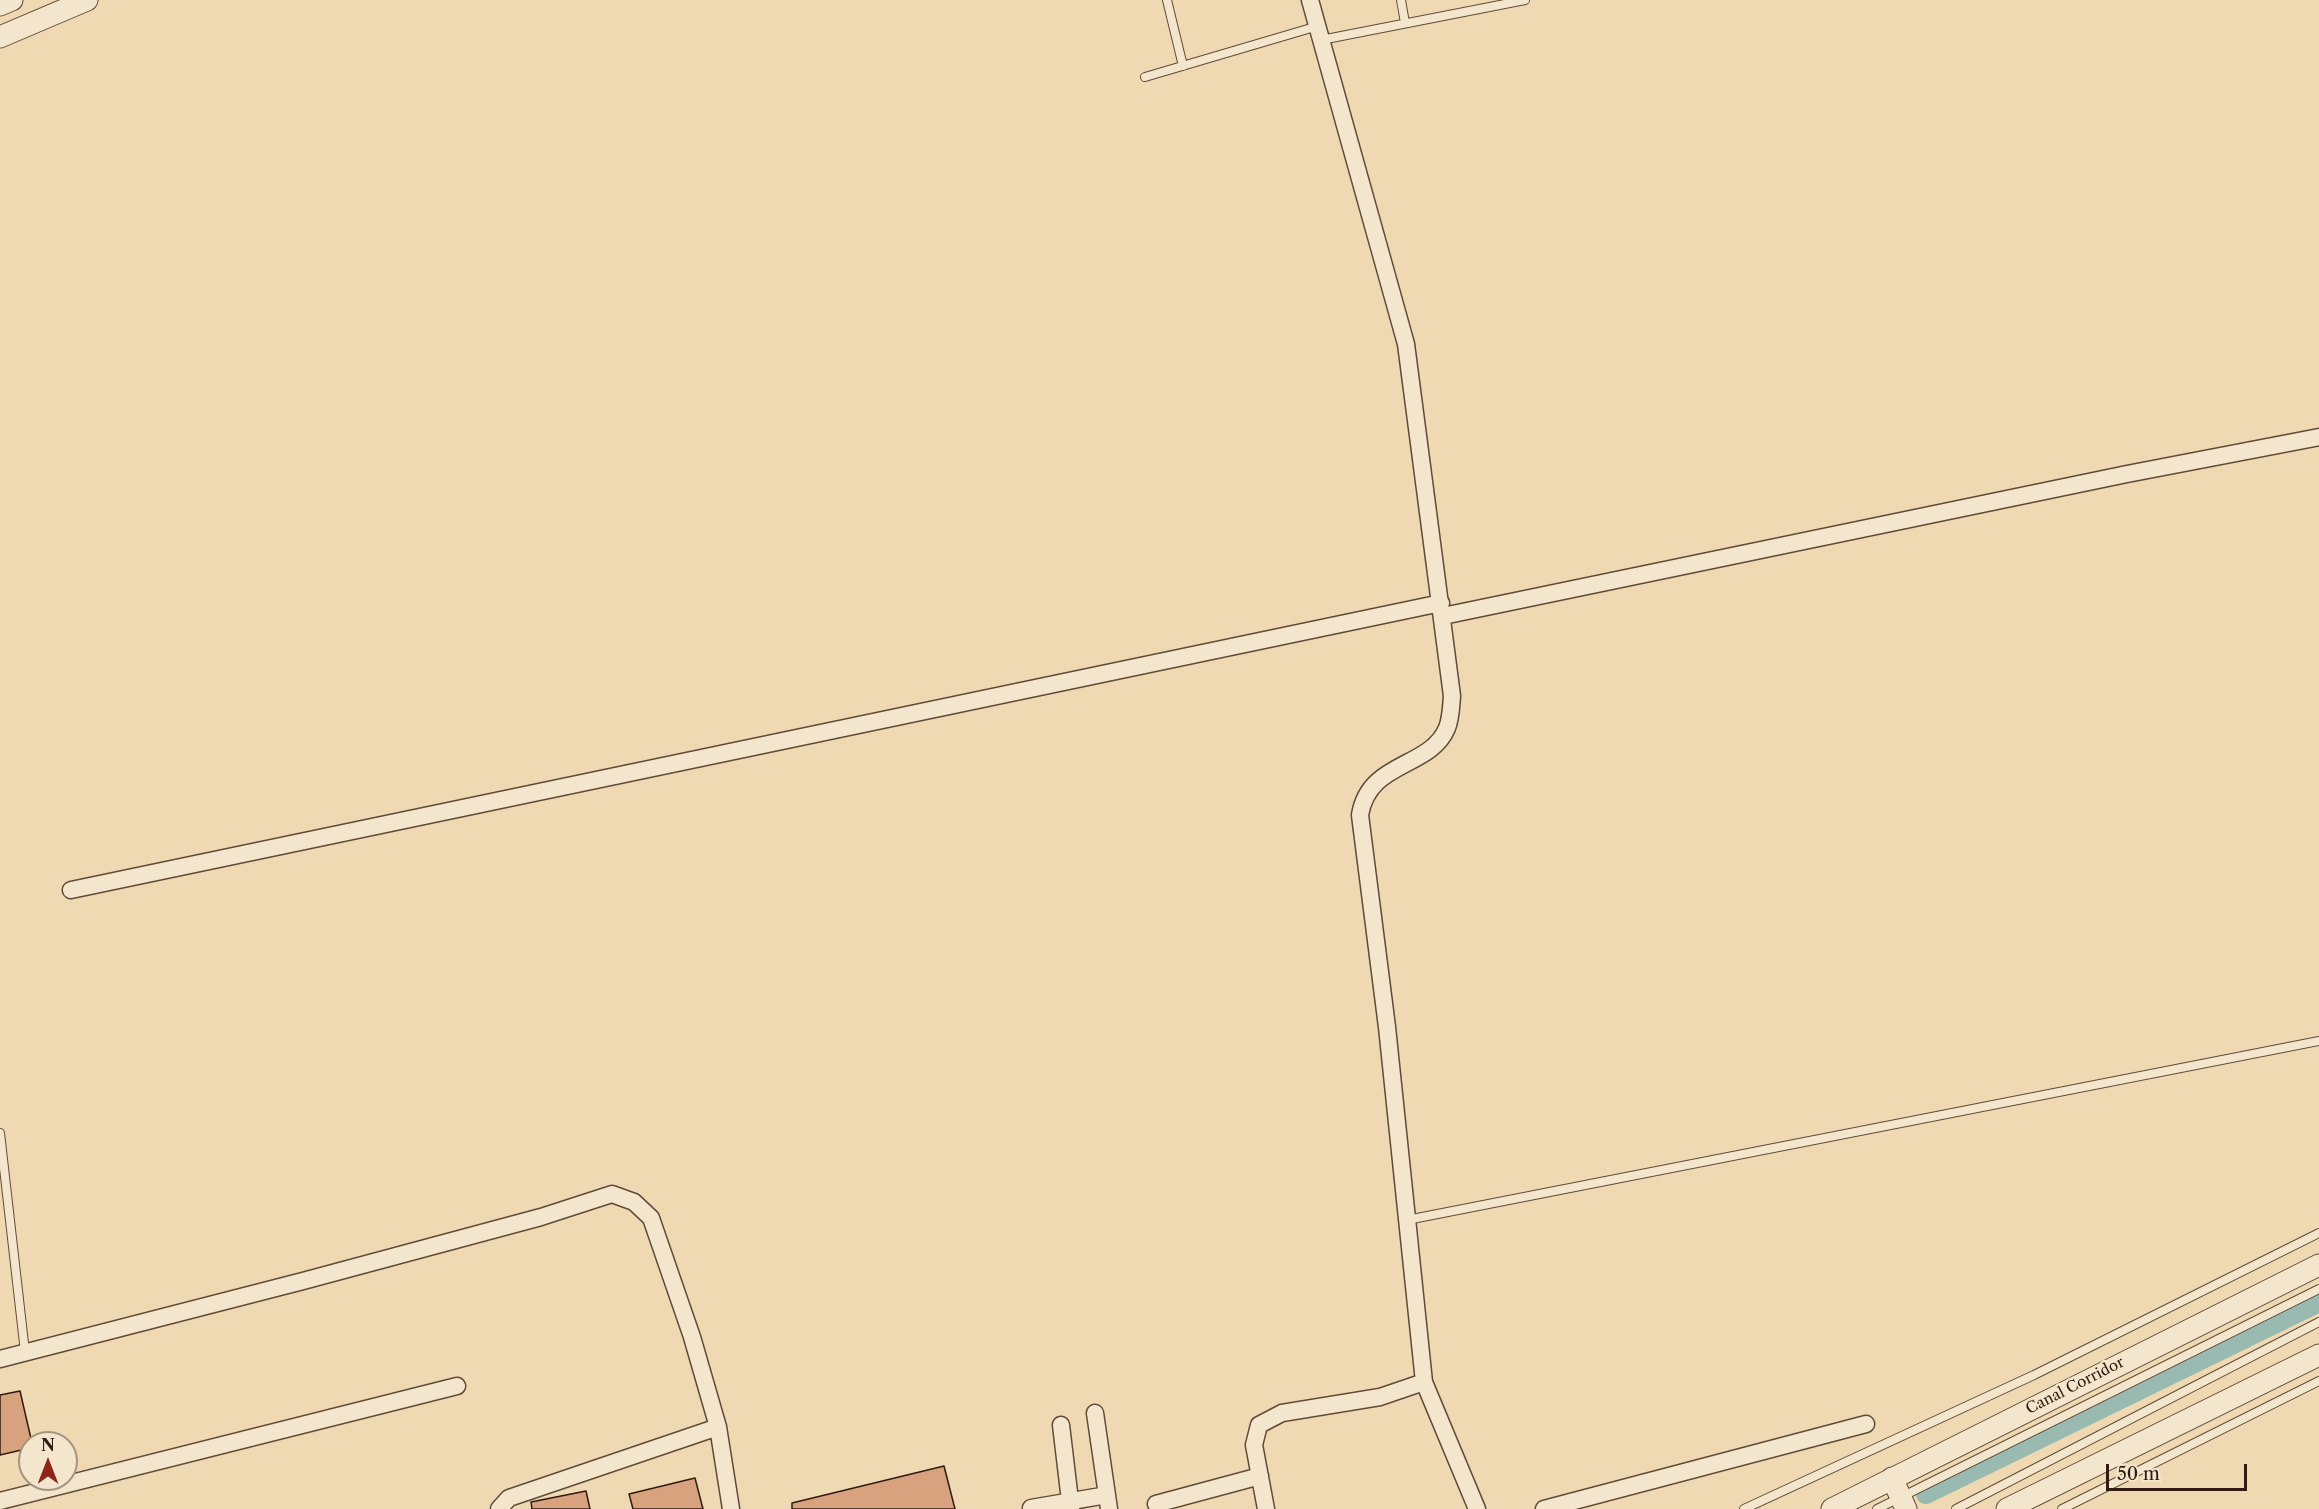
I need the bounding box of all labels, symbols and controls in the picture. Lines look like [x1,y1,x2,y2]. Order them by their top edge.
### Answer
street label: Canal Corridor [2023,1354,2127,1418]
north arrow [18,1431,78,1491]
text: N [41,1435,55,1455]
scale bar [2109,1452,2250,1490]
text: 50 m [2117,1463,2160,1485]

